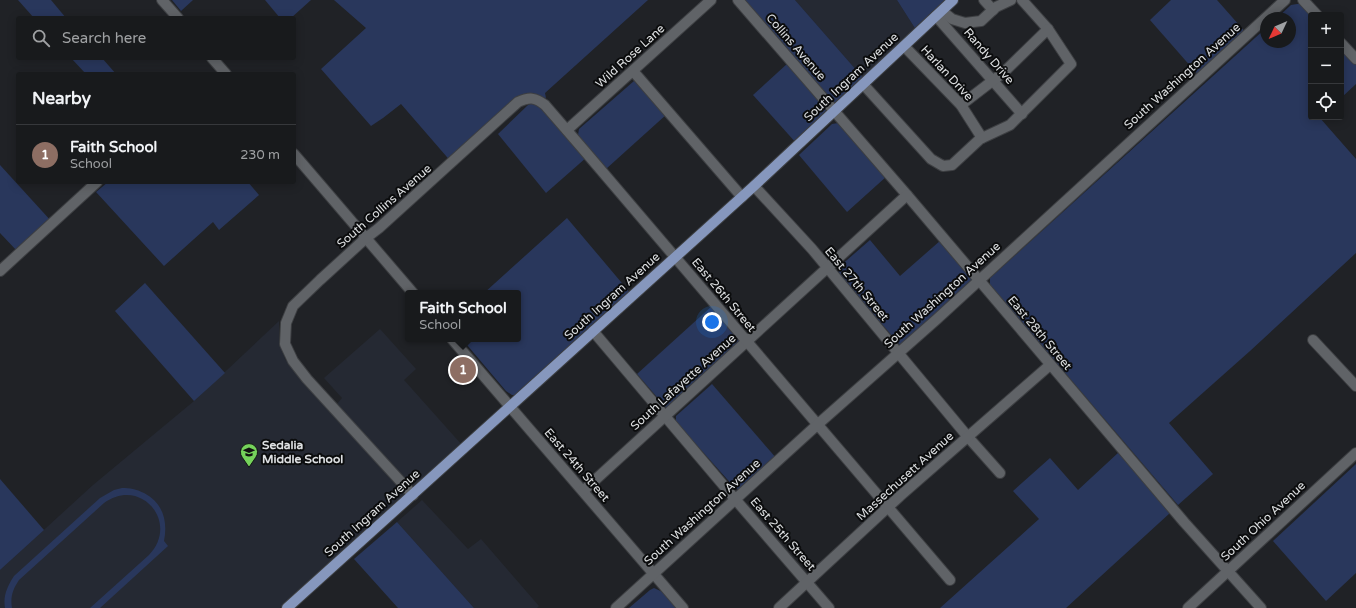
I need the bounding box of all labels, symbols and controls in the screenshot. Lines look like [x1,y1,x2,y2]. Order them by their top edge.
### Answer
street label: Collins Avenue [763,11,829,83]
north arrow [1260,12,1296,48]
map controls [1308,12,1344,120]
button: + [1308,12,1344,48]
search box [16,16,296,60]
street label: South Washington Avenue [1121,20,1243,132]
street label: Wild Rose Lane [593,21,668,91]
street label: Randy Drive [961,25,1017,87]
icon: search [30,27,52,49]
text: Search here [62,29,146,47]
street label: South Ingram Avenue [801,30,901,124]
street label: Harlan Drive [918,43,976,104]
button: − [1308,48,1344,84]
button: locate [1308,84,1344,120]
text: Nearby [32,88,91,109]
text: Faith School [70,138,157,156]
text: 1 [41,147,49,163]
text: 230 m [240,147,280,163]
text: School [70,156,112,172]
street label: South Collins Avenue [334,161,434,251]
street label: South Washington Avenue [881,239,1003,351]
street label: East 27th Street [822,244,892,324]
street label: South Ingram Avenue [561,249,663,343]
street label: East 26th Street [689,255,759,335]
popup [405,290,521,342]
street label: East 28th Street [1005,293,1075,373]
text: Faith School [419,299,507,317]
your location [702,312,722,332]
text: School [419,317,461,333]
street label: South Lafayette Avenue [628,331,739,433]
pin: 1 [450,355,476,385]
street label: East 24th Street [541,426,613,505]
street label: Massechusett Avenue [854,429,956,523]
place label: Sedalia Middle School [262,438,343,466]
school or university icon: Sedalia Middle School [239,442,259,467]
street label: South Washington Avenue [641,456,763,568]
street label: South Ingram Avenue [321,466,423,560]
street label: South Ohio Avenue [1218,478,1308,564]
street label: East 25th Street [747,495,819,574]

